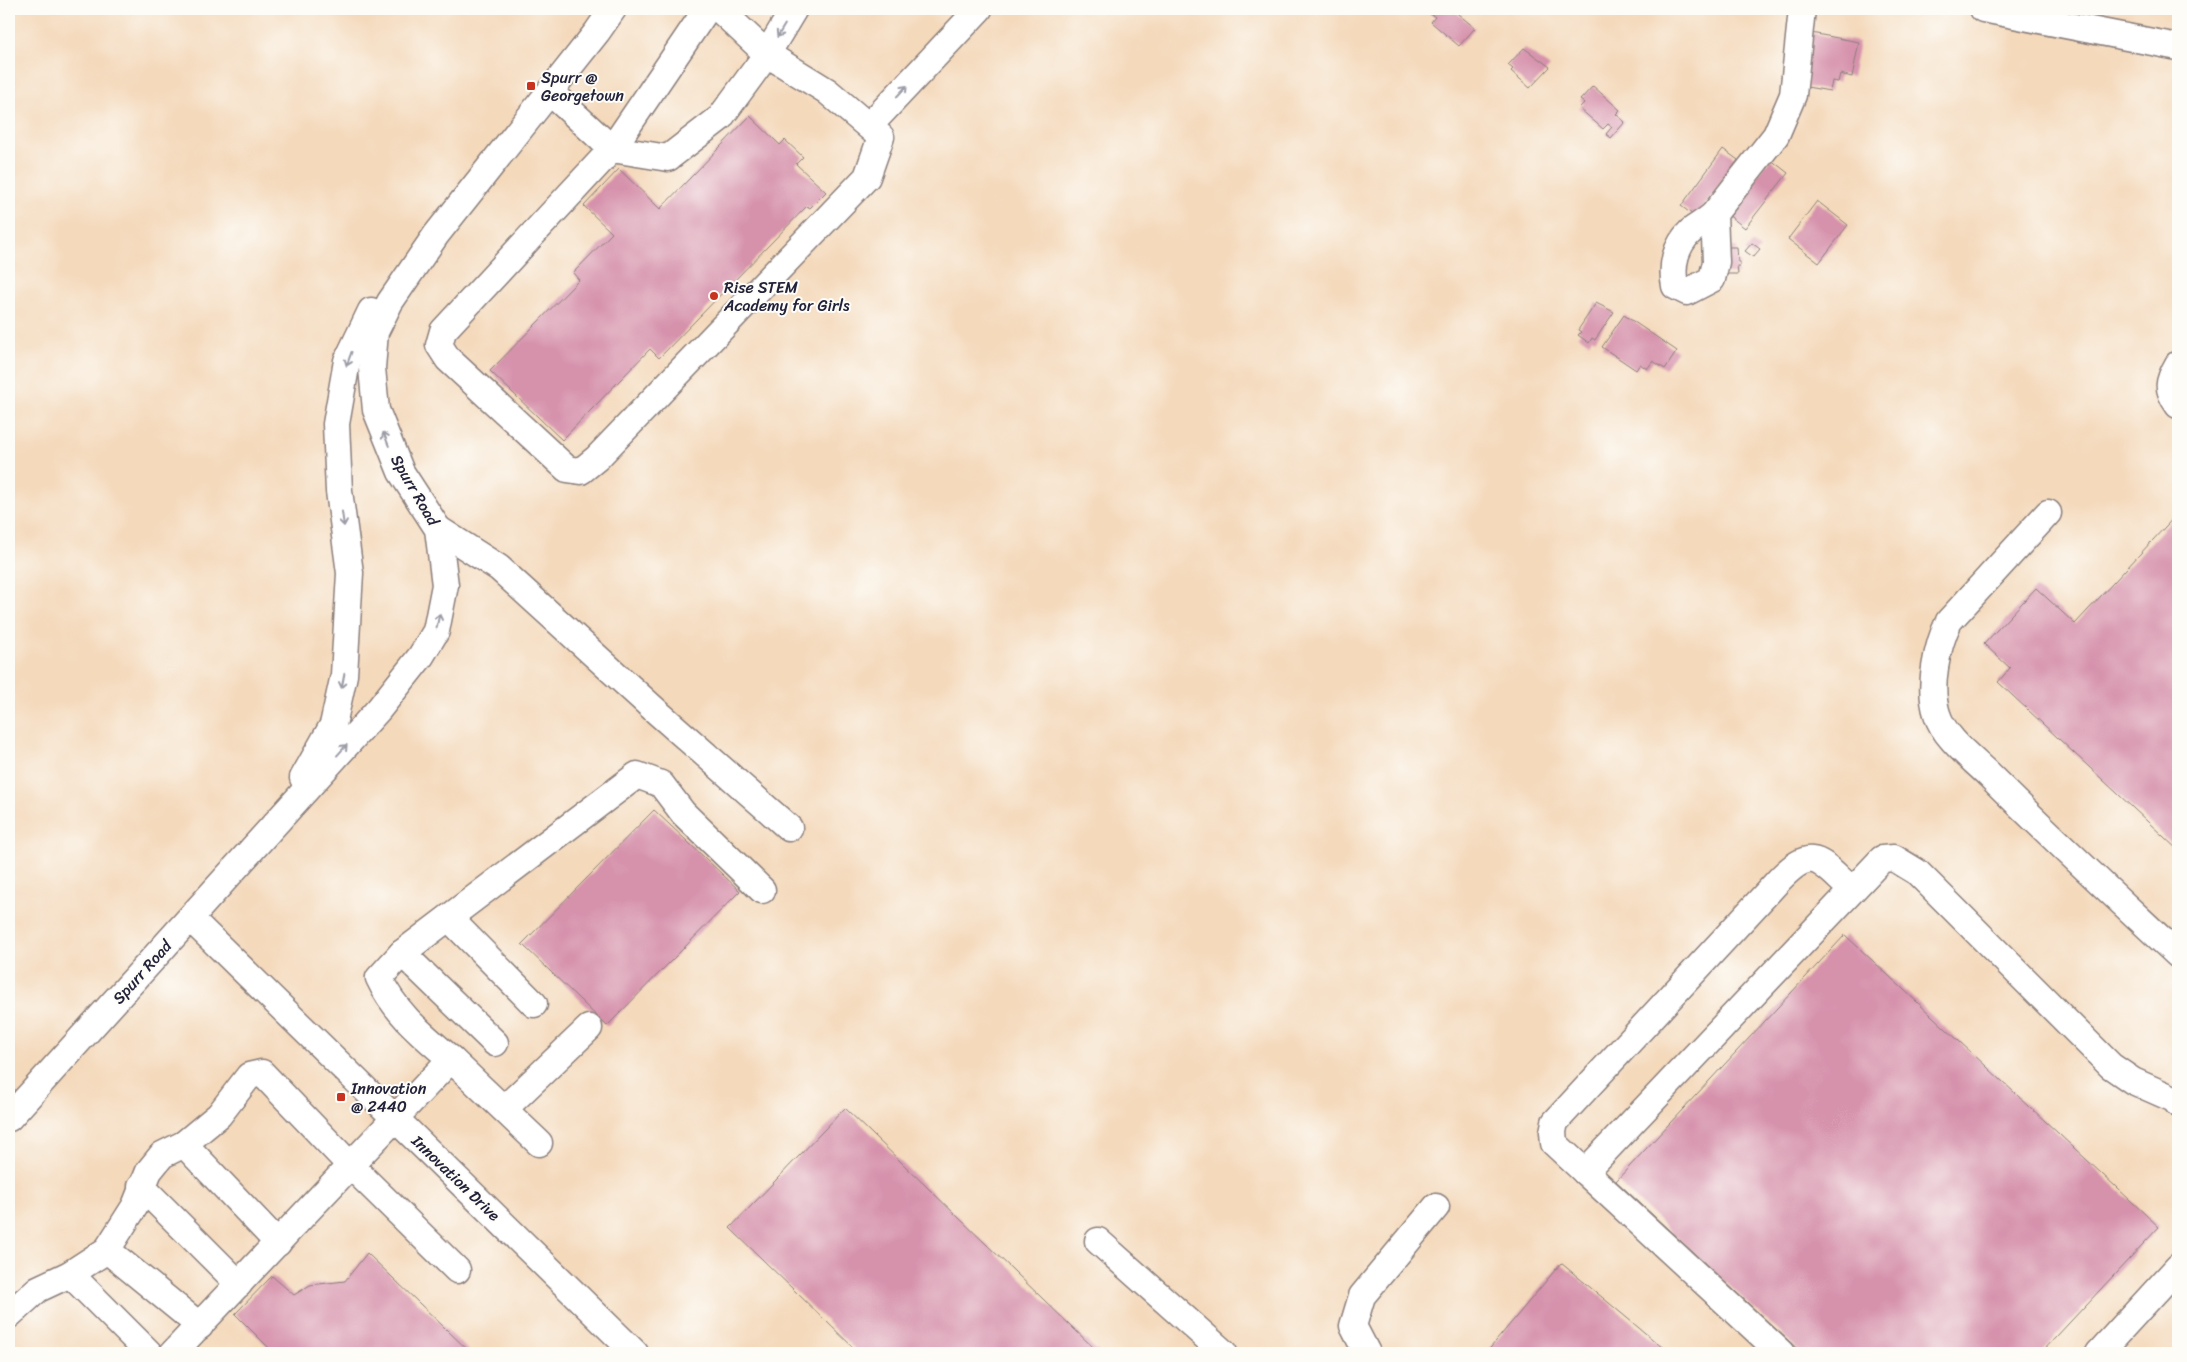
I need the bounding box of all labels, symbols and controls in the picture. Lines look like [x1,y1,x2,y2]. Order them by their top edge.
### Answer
one-way arrow [775,24,785,38]
place label: Spurr @ Georgetown [541,63,624,110]
marker: Spurr @ Georgetown [525,80,537,92]
one-way arrow [896,84,908,97]
place label: Rise STEM Academy for Girls [723,273,850,320]
marker: Rise STEM Academy for Girls [708,290,720,302]
one-way arrow [344,350,353,366]
one-way arrow [381,431,390,446]
street label: Spurr Road [383,449,448,533]
one-way arrow [338,511,348,527]
one-way arrow [433,613,443,629]
one-way arrow [337,672,347,688]
one-way arrow [336,744,348,757]
street label: Spurr Road [105,932,180,1011]
place label: Innovation @ 2440 [350,1074,427,1121]
marker: Innovation @ 2440 [335,1091,347,1103]
street label: Innovation Drive [404,1127,508,1229]

